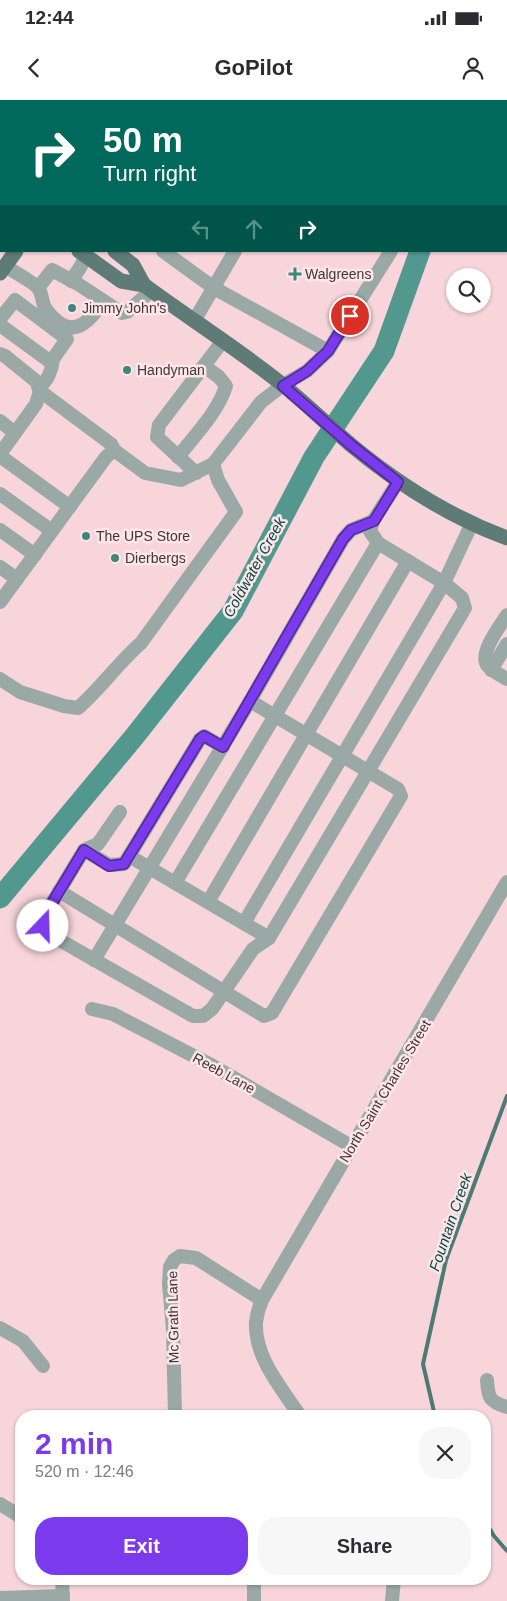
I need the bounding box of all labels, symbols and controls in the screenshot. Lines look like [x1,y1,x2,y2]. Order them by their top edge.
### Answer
text: 12:44 [25,7,74,28]
icon: back [20,54,48,82]
icon: person [459,54,487,82]
text: GoPilot [214,55,293,80]
icon: right [20,120,85,185]
text: 50 m [103,120,183,159]
text: Turn right [103,161,196,186]
icon: left [187,215,215,243]
icon: ahead [240,215,268,243]
icon: right [293,215,321,243]
place label: Walgreens [305,266,371,282]
marker: Walgreens [289,268,301,280]
map controls [446,268,491,313]
button: search [446,268,491,313]
pin [329,295,371,337]
place label: Jimmy John's [82,300,166,316]
marker: Jimmy John's [66,302,78,314]
icon: arrive [336,302,364,330]
place label: Handyman [137,362,205,378]
marker: Handyman [121,364,133,376]
water label: Coldwater Creek [219,513,289,620]
place label: The UPS Store [96,528,190,544]
marker: The UPS Store [80,530,92,542]
place label: Dierbergs [125,550,186,566]
marker: Dierbergs [109,552,121,564]
position arrow [16,899,68,951]
street label: North Saint Charles Street [336,1017,434,1165]
street label: Reeb Lane [190,1049,258,1097]
water label: Fountain Creek [425,1169,475,1273]
street label: Mc Grath Lane [164,1270,182,1363]
text: 2 min [35,1427,113,1460]
button: close [419,1427,471,1479]
text: 520 m · 12:46 [35,1463,134,1480]
button: Exit [35,1517,248,1575]
button: Share [258,1517,471,1575]

